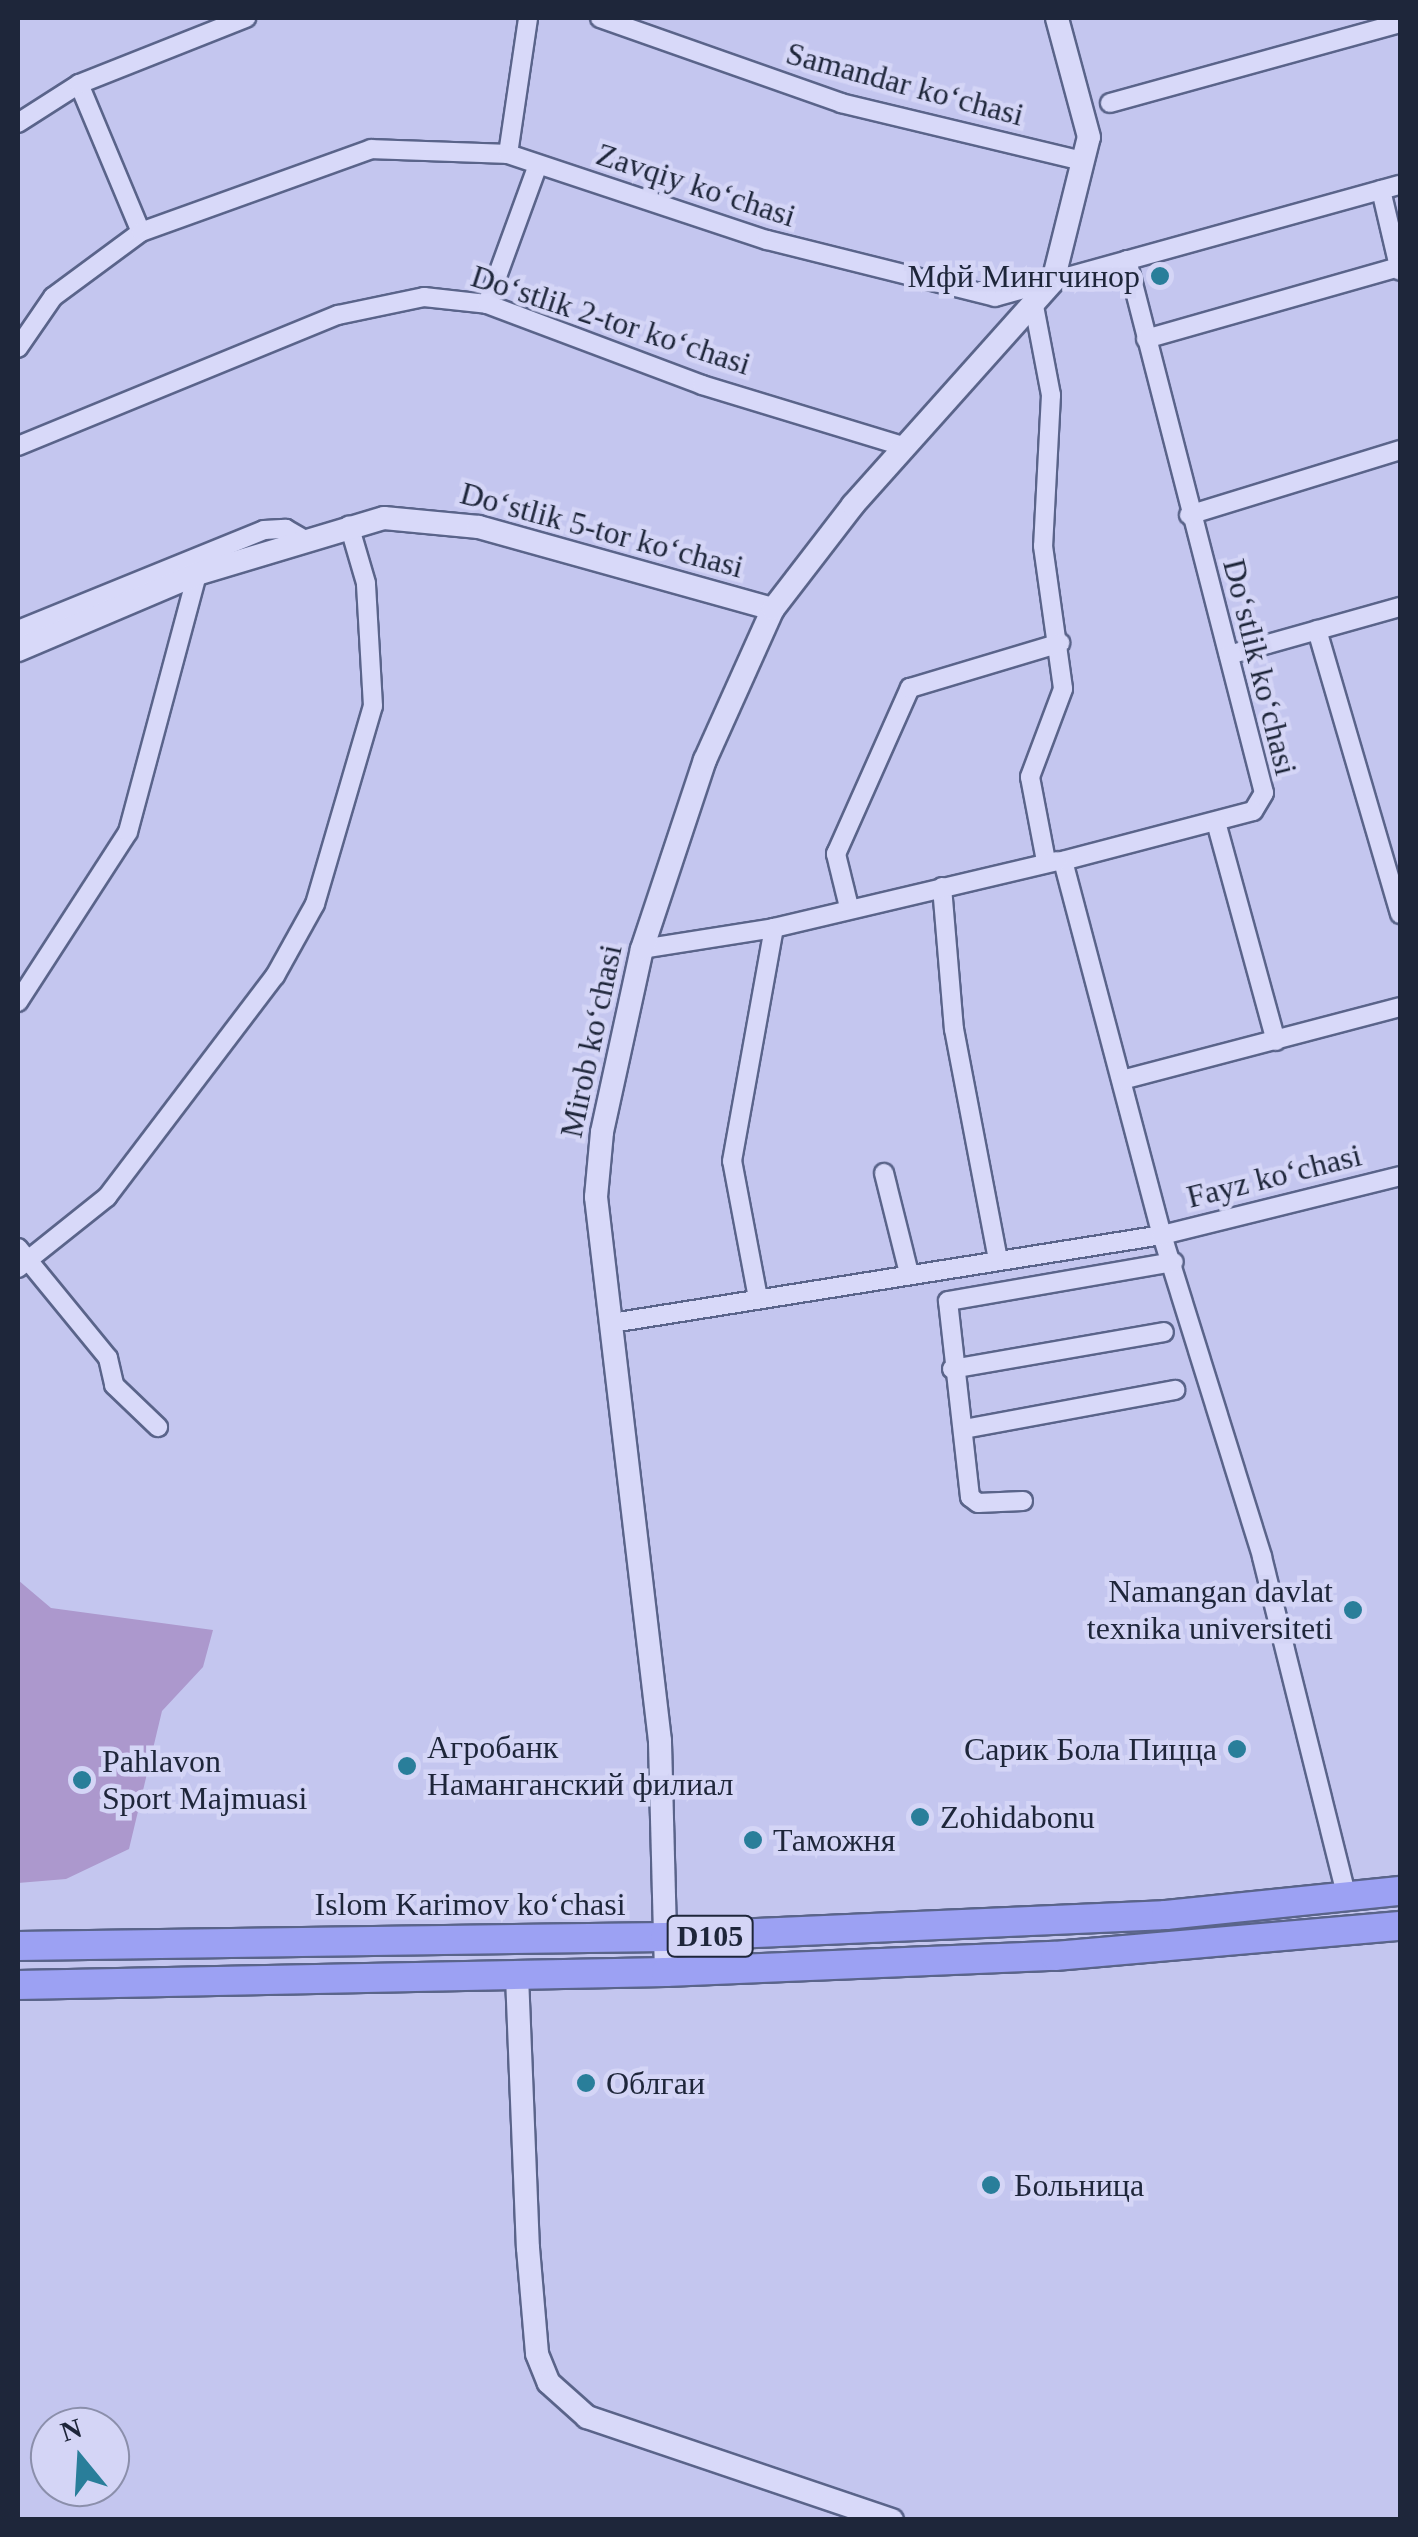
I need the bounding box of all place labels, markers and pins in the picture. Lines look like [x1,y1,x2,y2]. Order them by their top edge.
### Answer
place label: Мфй Мингчинор [908,257,1140,295]
marker: Мфй Мингчинор [1149,265,1171,287]
place label: Namangan davlat texnika universiteti [1087,1573,1333,1648]
marker: Namangan davlat texnika universiteti [1342,1599,1364,1621]
place label: Агробанк Наманганский филиал [427,1729,734,1804]
place label: Сарик Бола Пицца [964,1730,1217,1768]
marker: Сарик Бола Пицца [1226,1738,1248,1760]
place label: Pahlavon Sport Majmuasi [102,1743,307,1818]
marker: Агробанк Наманганский филиал [396,1755,418,1777]
marker: Pahlavon Sport Majmuasi [71,1769,93,1791]
place label: Zohidabonu [940,1798,1095,1836]
marker: Zohidabonu [909,1806,931,1828]
place label: Таможня [773,1821,895,1859]
marker: Таможня [742,1829,764,1851]
place label: Облгаи [606,2064,705,2102]
marker: Облгаи [575,2072,597,2094]
place label: Больница [1014,2166,1144,2204]
marker: Больница [978,2172,1004,2198]

